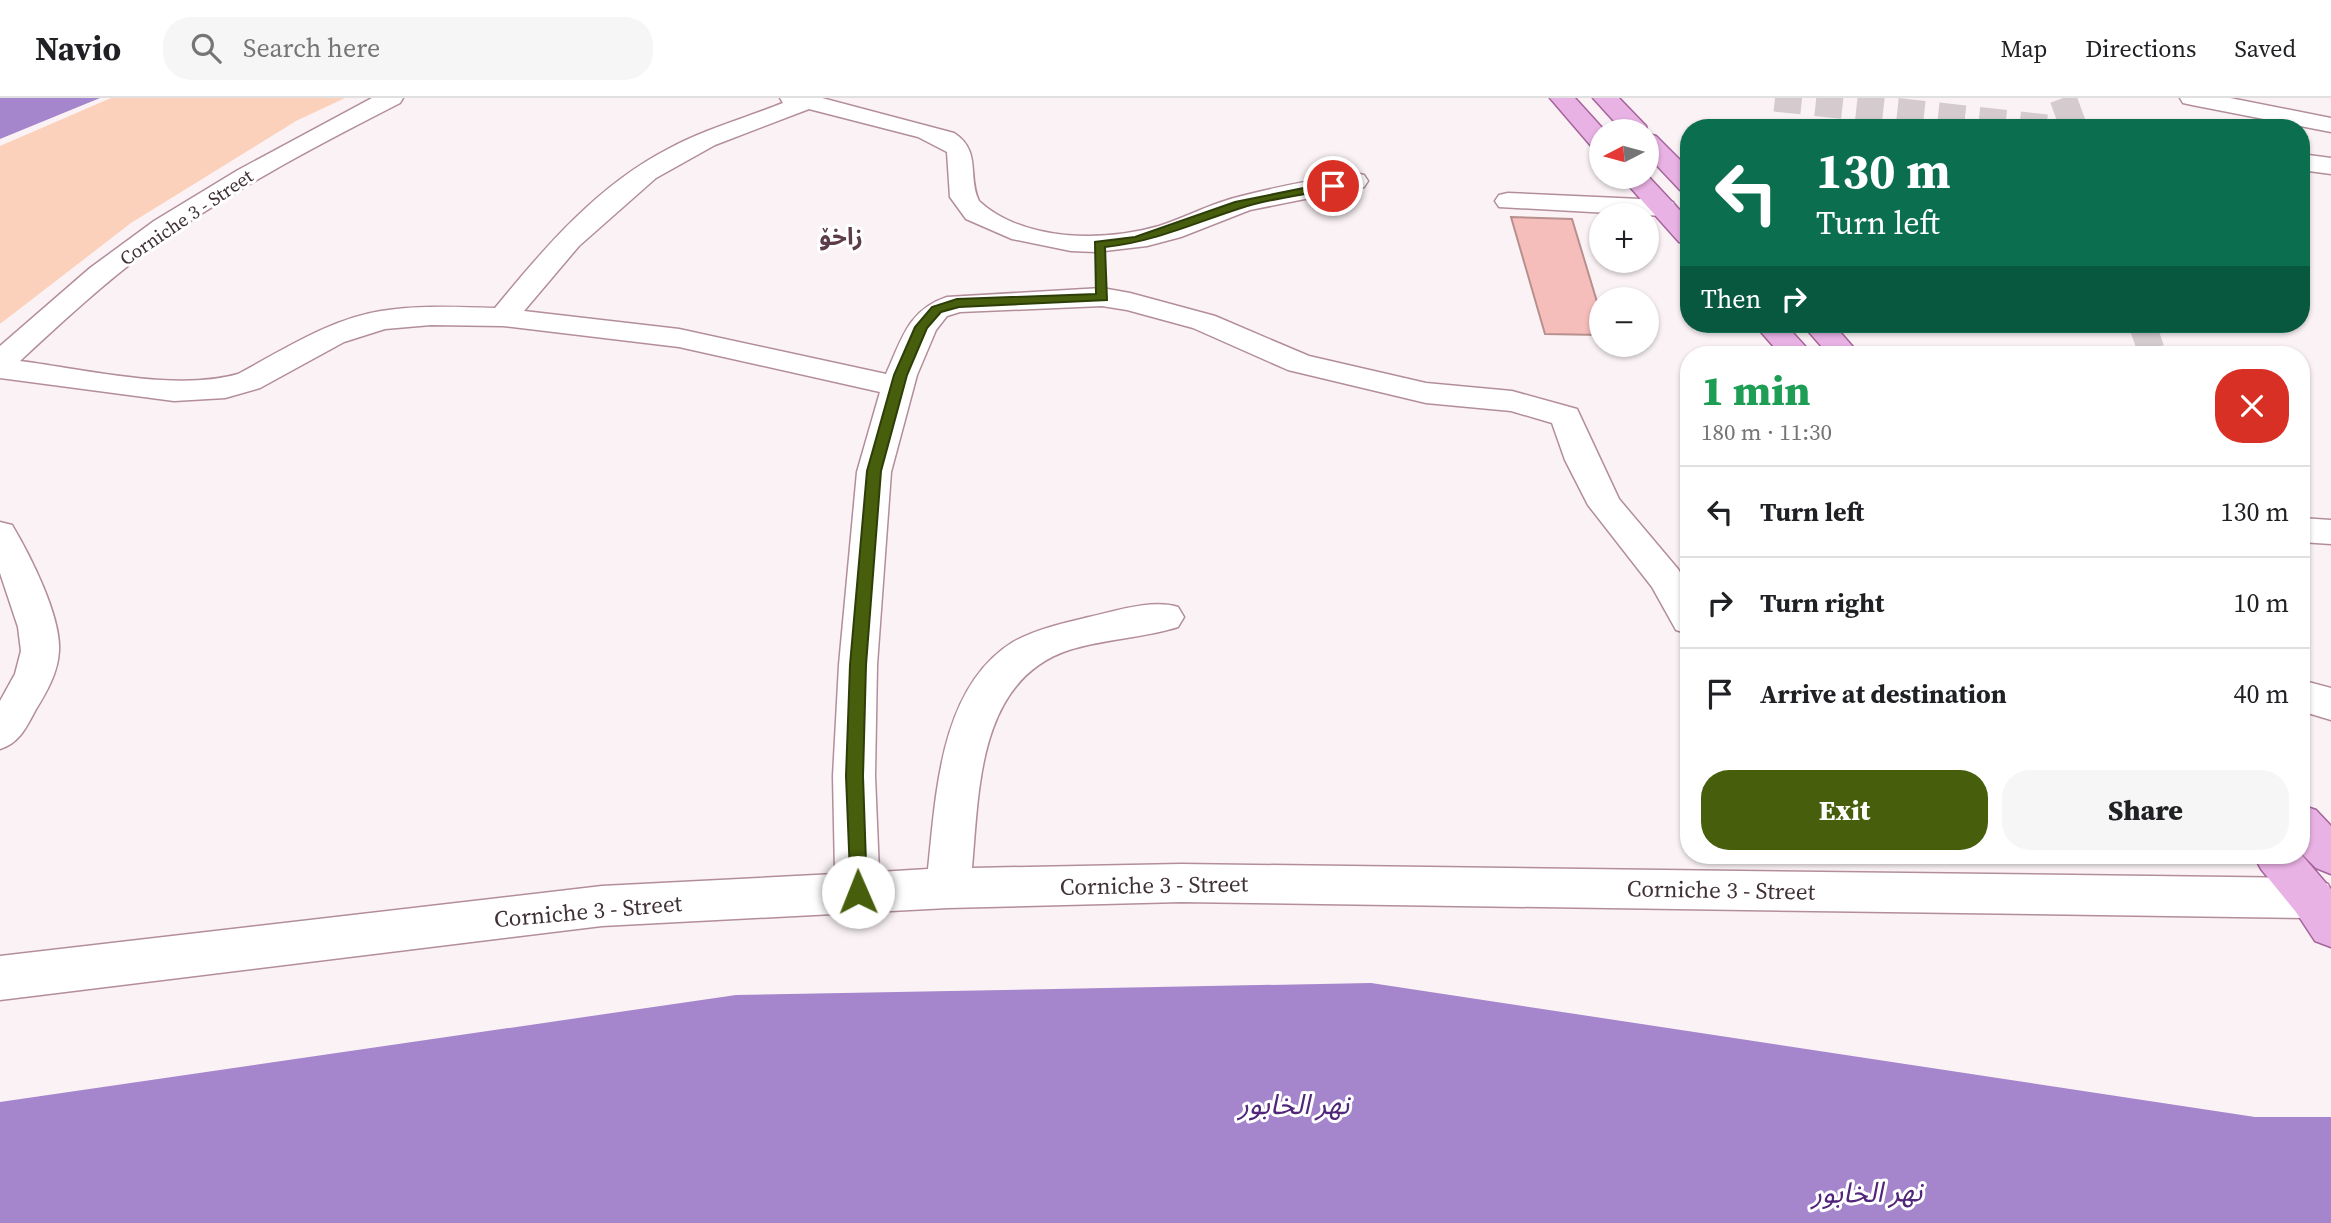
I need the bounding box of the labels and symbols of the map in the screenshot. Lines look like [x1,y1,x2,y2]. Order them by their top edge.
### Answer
north arrow [1589,119,1659,189]
pin [1303,156,1363,216]
street label: Corniche 3 - Street [114,162,258,271]
district label: زاخۆ [819,220,863,253]
position arrow [821,855,895,929]
street label: Corniche 3 - Street [1060,867,1249,903]
street label: Corniche 3 - Street [1627,872,1816,908]
street label: Corniche 3 - Street [493,887,684,935]
water label: نهر الخابور [1237,1085,1351,1123]
water label: نهر الخابور [1810,1172,1924,1212]

